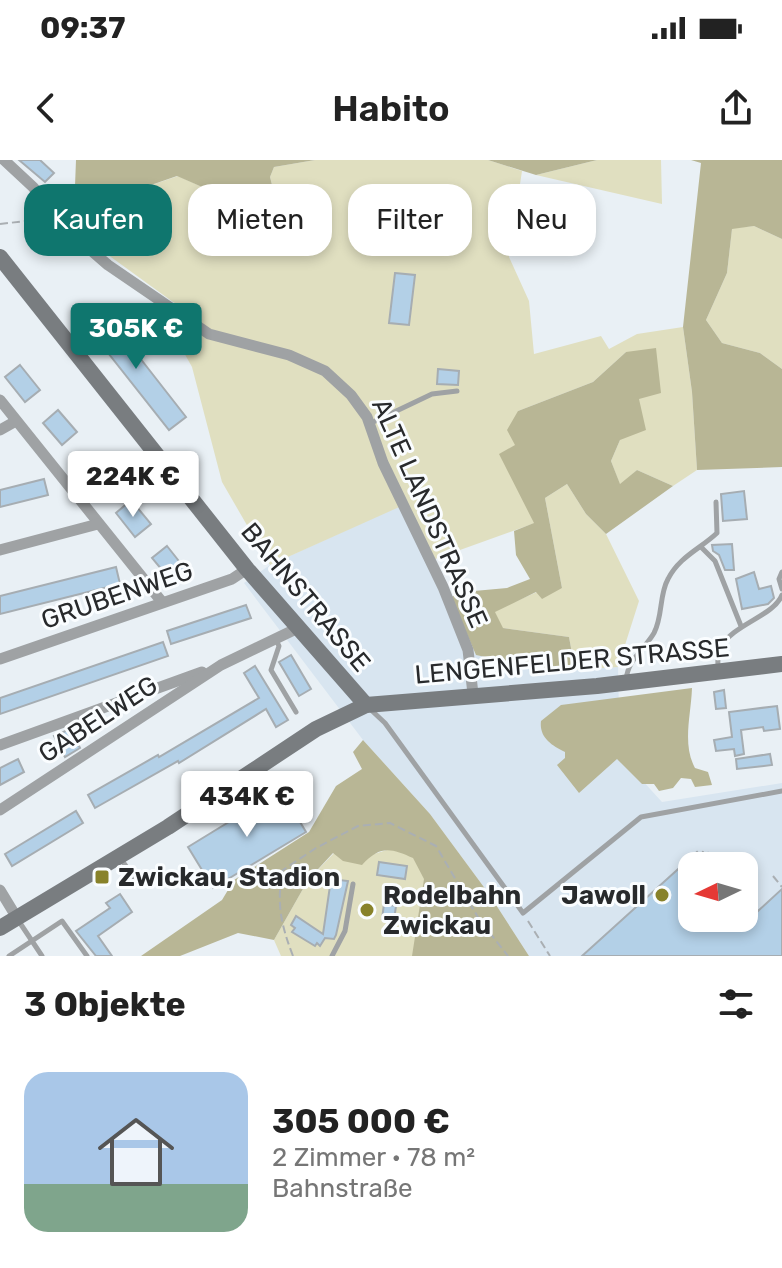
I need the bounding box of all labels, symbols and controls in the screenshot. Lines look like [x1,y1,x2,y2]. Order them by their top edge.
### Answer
text: 09:37 [40,10,125,46]
icon: back [24,86,68,130]
icon: share [714,86,758,130]
text: Habito [332,87,450,130]
chip: Kaufen [24,184,172,256]
chip: Mieten [188,184,332,256]
chip: Filter [348,184,472,256]
chip: Neu [488,184,596,256]
pin: 305K € [71,303,201,371]
text: 305K € [89,313,183,344]
street label: ALTE LANDSTRASSE [365,394,494,633]
pin: 224K € [68,451,198,519]
text: 224K € [86,461,180,492]
street label: BAHNSTRASSE [234,517,377,678]
street label: GRUBENWEG [37,555,197,636]
street label: LENGENFELDER STRASSE [413,632,731,691]
street label: GABELWEG [33,670,164,769]
pin: 434K € [182,771,312,839]
text: 434K € [199,781,295,812]
north arrow [678,852,758,932]
map controls [678,852,758,932]
place label: Zwickau, Stadion [118,862,340,893]
marker: Zwickau, Stadion [93,868,111,886]
place label: Rodelbahn Zwickau [383,880,521,941]
place label: Jawoll [561,880,646,911]
marker: Jawoll [653,886,671,904]
marker: Rodelbahn Zwickau [358,901,376,919]
icon: filters [714,982,758,1026]
text: 3 Objekte [24,984,186,1025]
text: 305 000 € [272,1101,450,1142]
icon: home [88,1104,184,1200]
text: 2 Zimmer · 78 m² [272,1142,475,1173]
text: Bahnstraße [272,1173,413,1204]

